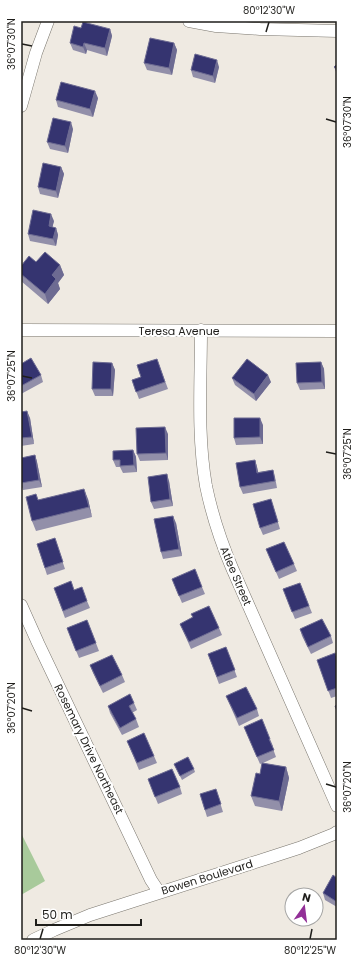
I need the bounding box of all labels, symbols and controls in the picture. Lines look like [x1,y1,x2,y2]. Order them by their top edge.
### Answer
text: 80°12'30"W [243,3,295,18]
text: 36°07'30"N [4,18,19,70]
text: 36°07'30"N [340,96,355,148]
street label: Teresa Avenue [138,323,220,339]
text: 36°07'25"N [4,350,19,402]
text: 36°07'25"N [340,428,355,480]
street label: Atlee Street [216,544,256,608]
street label: Rosemary Drive Northeast [51,681,127,817]
text: 36°07'20"N [4,682,19,734]
text: 36°07'20"N [340,761,355,813]
street label: Bowen Boulevard [159,855,255,899]
north arrow [284,887,324,927]
text: N [300,889,312,906]
scale bar [36,901,141,927]
text: 50 m [42,906,73,923]
text: 80°12'30"W [14,943,66,958]
text: 80°12'25"W [284,943,336,958]

